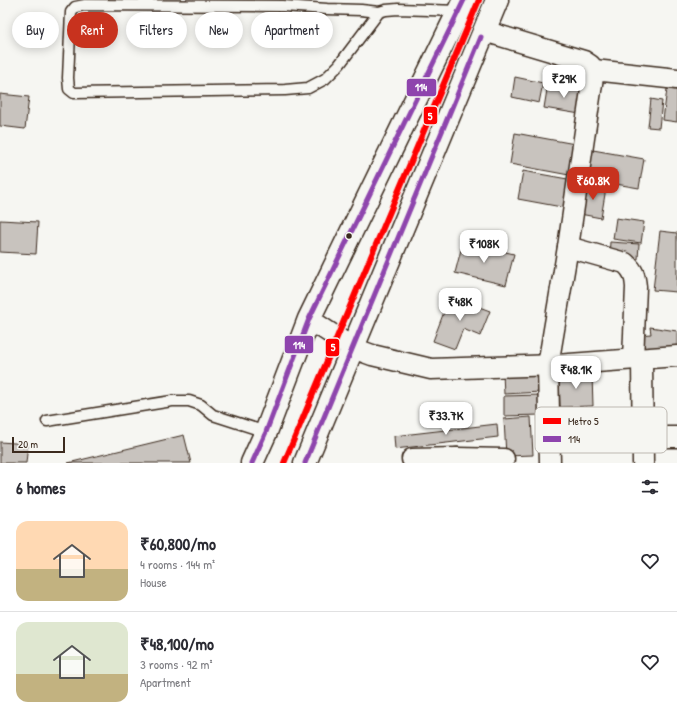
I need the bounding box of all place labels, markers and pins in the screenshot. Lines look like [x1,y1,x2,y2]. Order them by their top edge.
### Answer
pin: ₹29K [540,65,588,99]
pin: ₹60.8K [560,167,626,201]
pin: ₹108K [456,230,512,264]
unlabelled marker [344,231,354,241]
pin: ₹48K [436,288,484,322]
pin: ₹48.1K [543,356,609,390]
pin: ₹33.7K [413,402,479,436]

